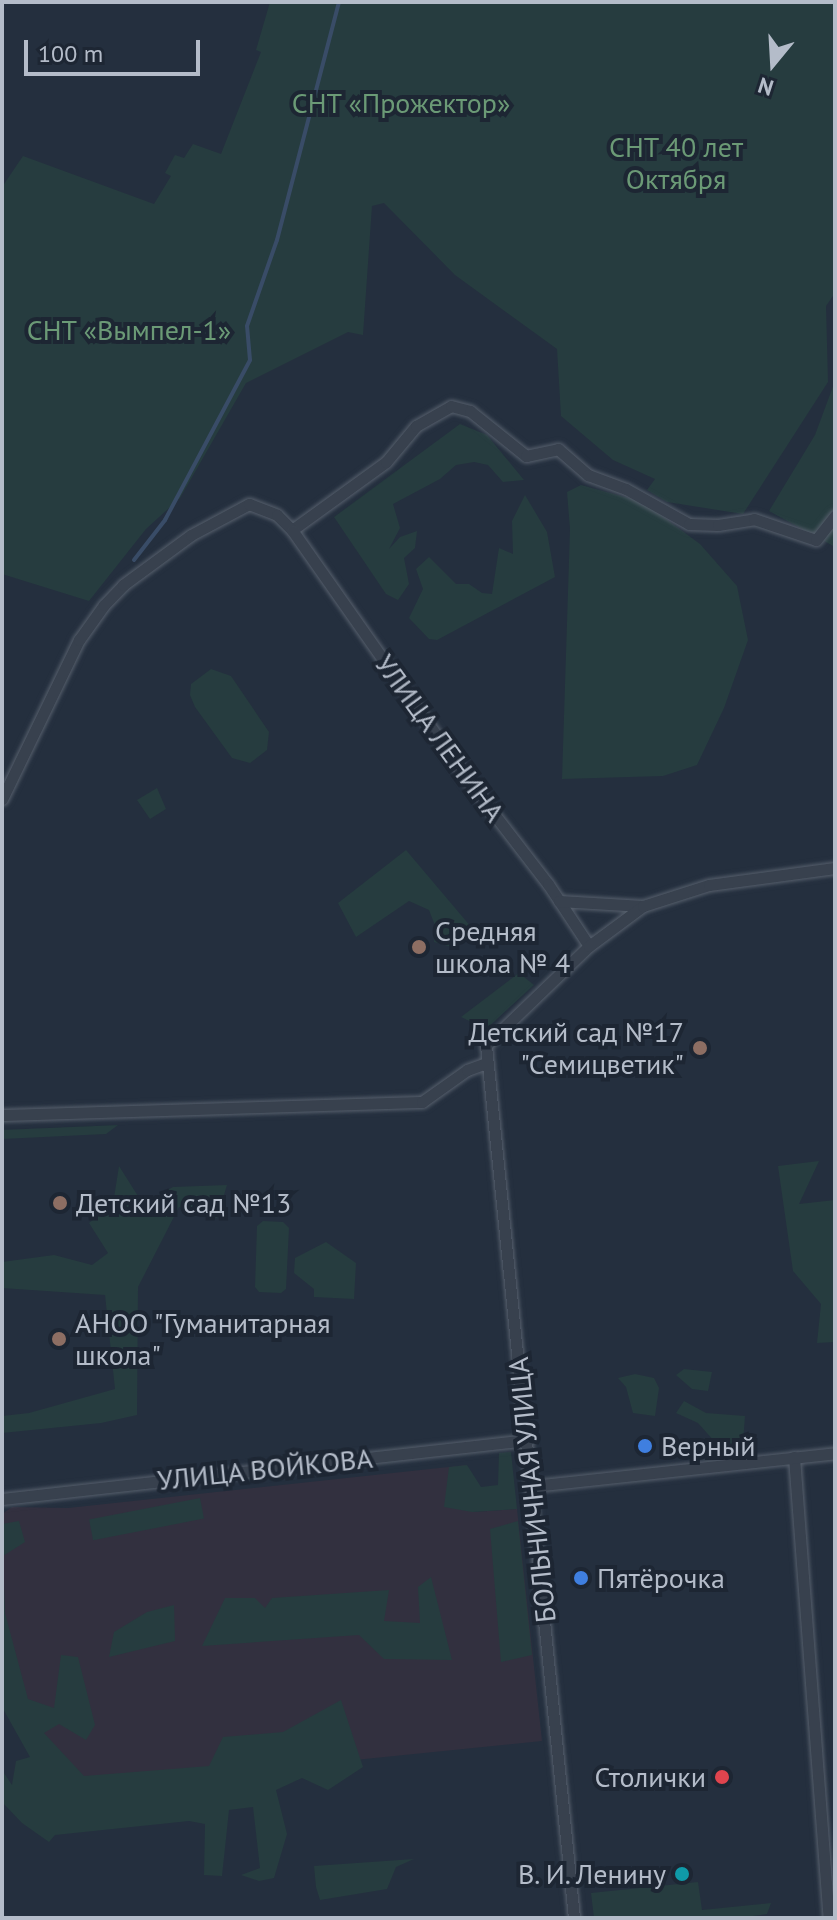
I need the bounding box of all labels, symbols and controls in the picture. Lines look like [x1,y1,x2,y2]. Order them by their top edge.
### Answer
scale bar [28,24,204,74]
north arrow [733,24,813,104]
text: 100 m [38,38,103,69]
text: N [754,71,777,102]
park label: СНТ «Прожектор» [291,86,511,120]
park label: СНТ 40 лет Октября [608,130,744,196]
park label: СНТ «Вымпел-1» [26,313,232,347]
street label: УЛИЦА ЛЕНИНА [368,647,512,829]
place label: Средняя школа № 4 [435,914,570,980]
marker: Средняя школа № 4 [410,938,428,956]
place label: Детский сад №17 "Семицветик" [469,1015,684,1081]
marker: Детский сад №17 "Семицветик" [691,1039,709,1057]
place label: Детский сад №13 [76,1186,291,1220]
marker: Детский сад №13 [51,1194,69,1212]
place label: АНОО "Гуманитарная школа" [75,1306,333,1372]
marker: АНОО "Гуманитарная школа" [50,1330,68,1348]
street label: БОЛЬНИЧНАЯ УЛИЦА [501,1355,563,1625]
place label: Верный [661,1429,756,1463]
marker: Верный [636,1437,654,1455]
street label: УЛИЦА ВОЙКОВА [155,1441,375,1497]
place label: Пятёрочка [597,1561,725,1595]
marker: Пятёрочка [572,1569,590,1587]
place label: Столички [594,1760,706,1794]
marker: Столички [713,1768,731,1786]
place label: В. И. Ленину [513,1857,666,1891]
marker: В. И. Ленину [673,1865,691,1883]

